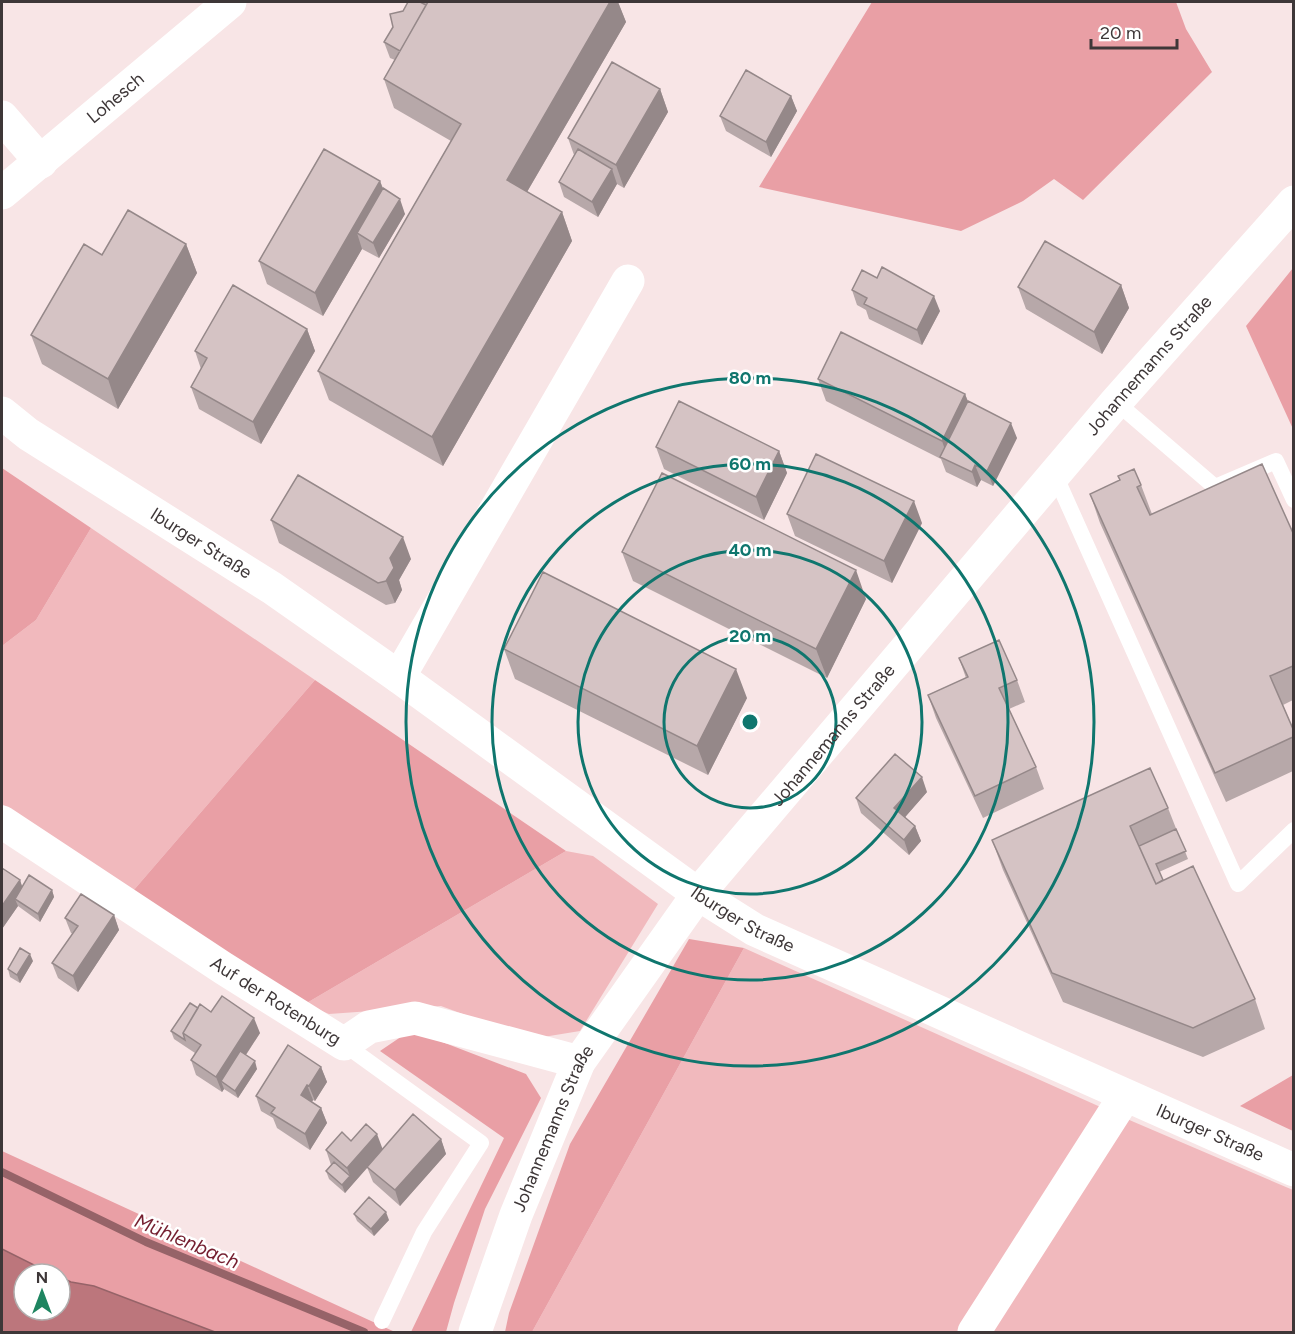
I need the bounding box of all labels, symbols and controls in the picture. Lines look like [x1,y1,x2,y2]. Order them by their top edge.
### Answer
scale bar [1091,12,1176,50]
text: 20 m [1100,22,1141,44]
street label: Lohesch [82,68,149,128]
street label: Johannemanns Straße [1081,291,1217,440]
text: 80 m [729,367,771,389]
text: 60 m [729,453,771,475]
street label: Iburger Straße [146,503,256,583]
text: 40 m [728,539,772,561]
text: 20 m [729,625,771,647]
street label: Johannemanns Straße [767,659,900,810]
centre of rings [740,712,760,732]
street label: Iburger Straße [686,881,798,957]
street label: Auf der Rotenburg [206,952,345,1050]
street label: Johannemanns Straße [507,1041,599,1215]
street label: Iburger Straße [1153,1099,1268,1166]
water label: Mühlenbach [131,1208,243,1274]
north arrow [12,1262,72,1322]
text: N [36,1268,48,1287]

